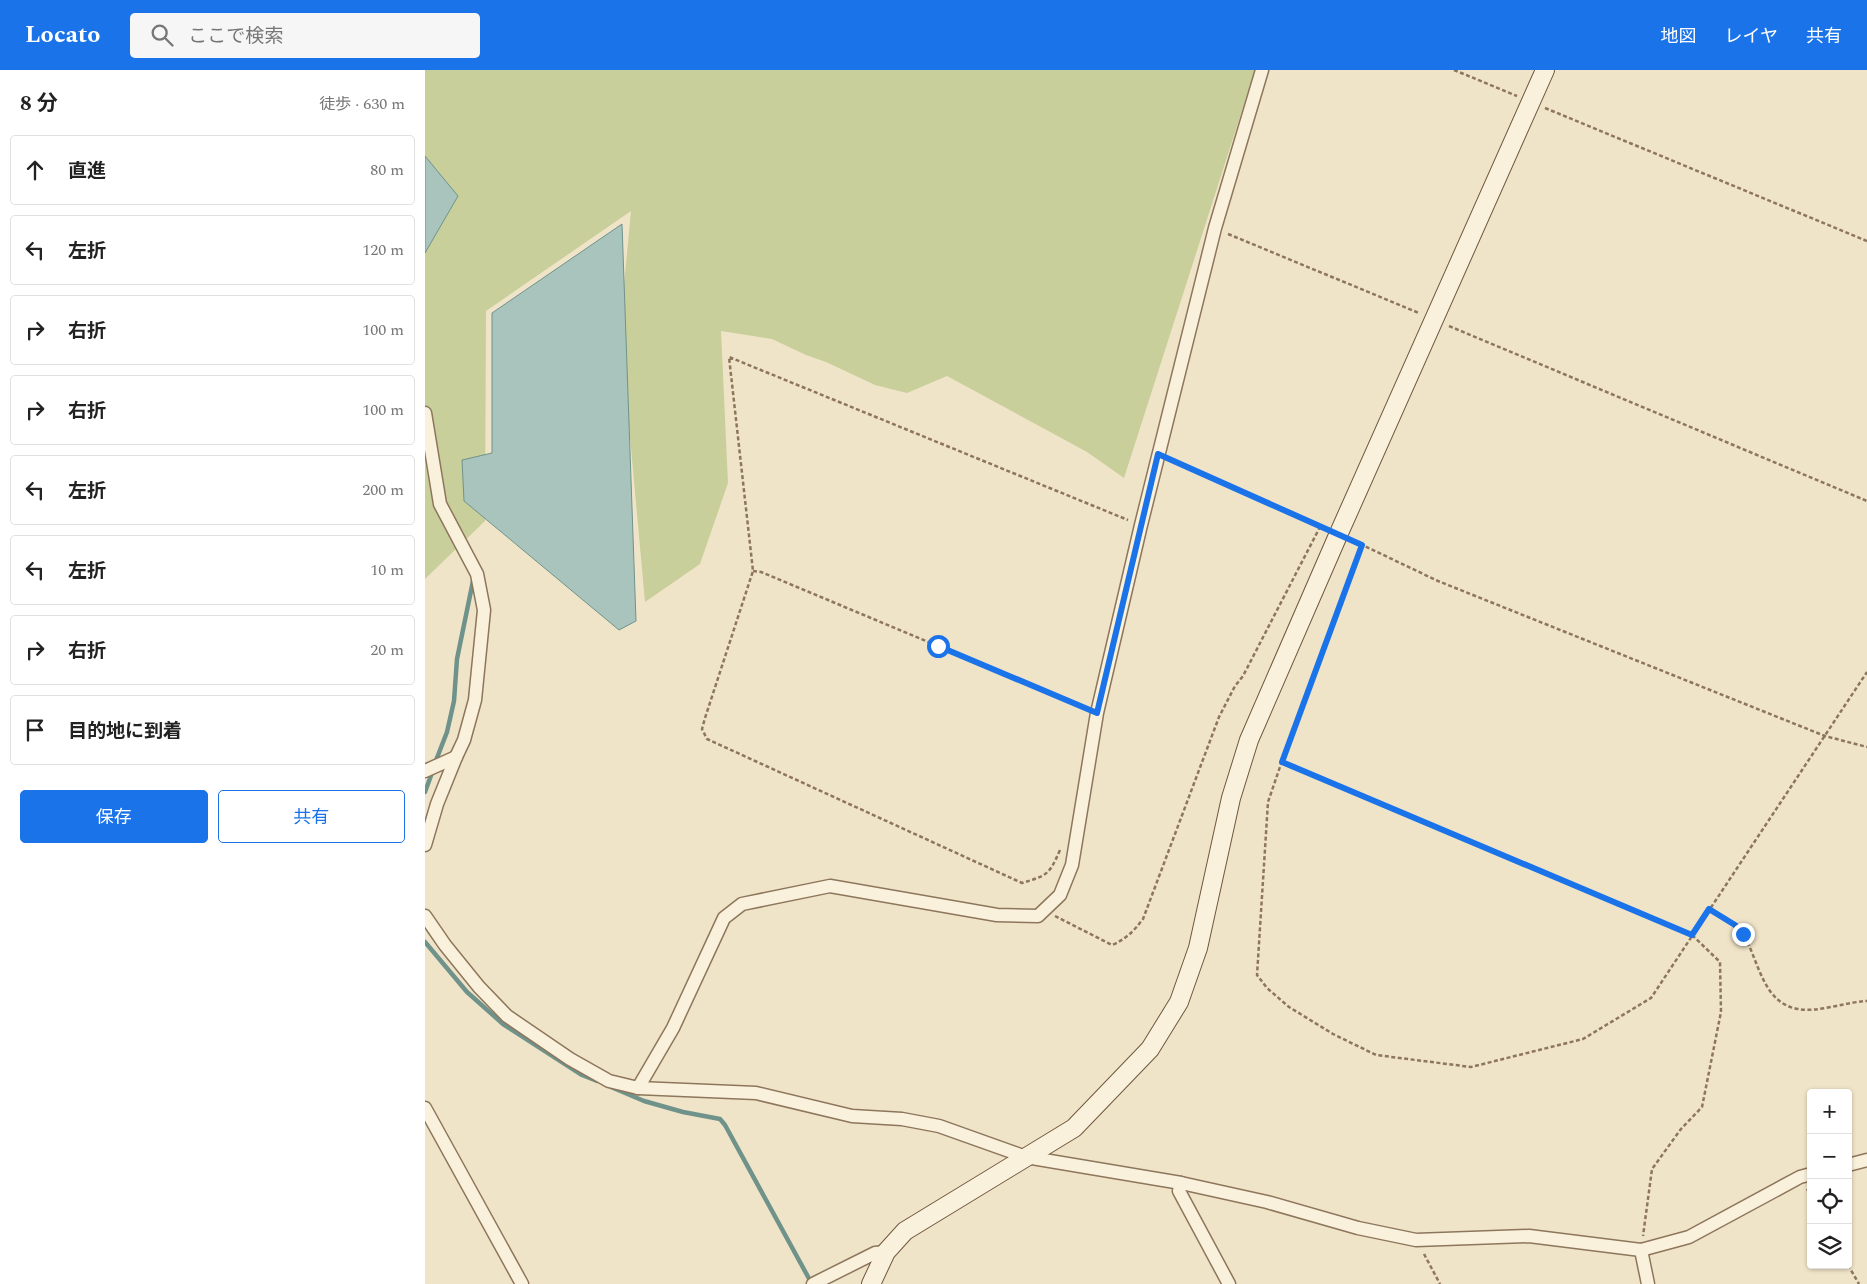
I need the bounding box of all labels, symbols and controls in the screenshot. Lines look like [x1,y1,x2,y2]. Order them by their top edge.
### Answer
search box [130,13,480,58]
text: Locato [25,17,100,53]
icon: search [148,21,176,49]
text: ここで検索 [188,22,283,51]
text: 地図 [1661,23,1697,50]
text: レイヤ [1725,23,1778,50]
text: 共有 [1806,23,1842,50]
text: 8 分 [20,88,58,120]
text: 徒歩 · 630 m [319,92,405,116]
icon: ahead [21,156,49,184]
text: 直進 [68,157,106,186]
text: 80 m [370,158,404,182]
icon: left [21,236,49,264]
text: 左折 [68,237,106,266]
text: 120 m [362,238,404,262]
icon: right [21,316,49,344]
text: 右折 [68,317,106,346]
text: 100 m [362,318,404,342]
icon: right [21,396,49,424]
text: 右折 [68,397,106,426]
text: 100 m [362,398,404,422]
icon: left [21,476,49,504]
text: 左折 [68,477,106,506]
text: 200 m [362,478,404,502]
icon: left [21,556,49,584]
text: 左折 [68,557,106,586]
text: 10 m [370,558,404,582]
route start [927,635,950,658]
icon: right [21,636,49,664]
text: 右折 [68,637,106,666]
text: 20 m [370,638,404,662]
icon: arrive [21,716,49,744]
text: 目的地に到着 [68,717,182,746]
button: 保存 [20,790,208,843]
button: 共有 [218,790,405,843]
route end [1732,923,1755,946]
map controls [1807,1089,1852,1269]
button: + [1807,1089,1852,1134]
button: − [1807,1134,1852,1179]
button: locate [1807,1179,1852,1224]
button: layers [1807,1224,1852,1269]

